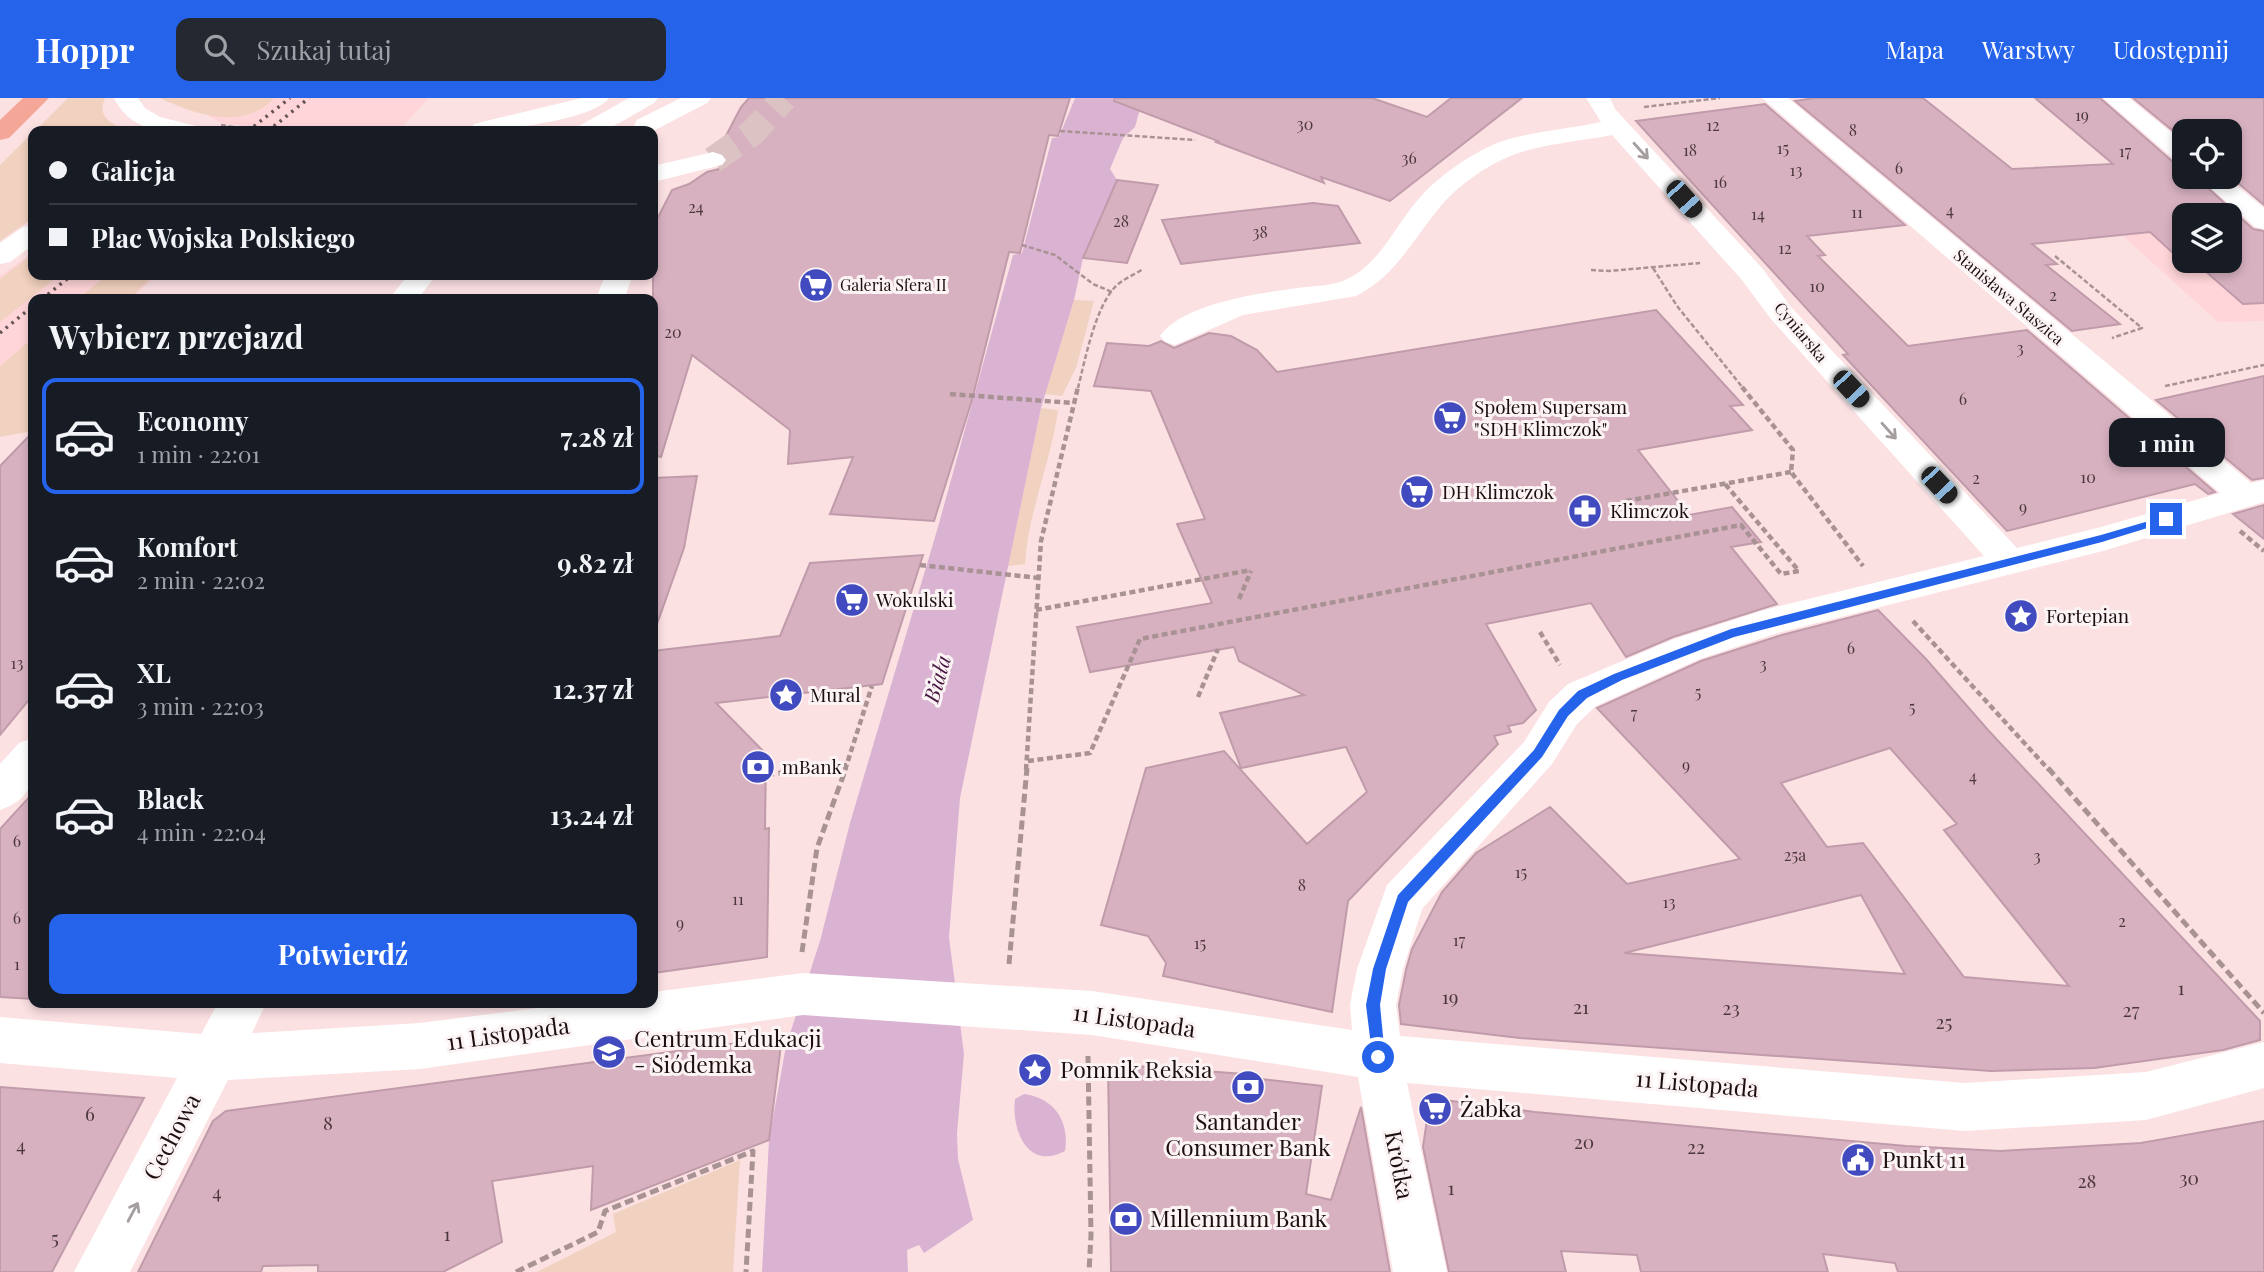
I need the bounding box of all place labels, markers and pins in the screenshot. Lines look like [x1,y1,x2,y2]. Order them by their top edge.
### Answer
supermarket icon: Galeria Sfera II [797,266,835,304]
place label: Galeria Sfera II [840,274,947,295]
place label: Społem Supersam "SDH Klimczok" [1474,393,1627,441]
supermarket icon: Społem Supersam "SDH Klimczok" [1431,399,1469,437]
supermarket icon: DH Klimczok [1398,473,1436,511]
place label: DH Klimczok [1442,478,1554,504]
pharmacy icon: Klimczok [1566,492,1604,530]
place label: Klimczok [1610,497,1690,523]
supermarket icon: Wokulski [833,581,871,619]
place label: Wokulski [875,586,954,612]
place icon: Fortepian [2002,597,2040,635]
place label: Fortepian [2046,602,2130,628]
place icon: Mural [767,676,805,714]
place label: Mural [810,681,861,707]
bank icon: mBank [739,748,777,786]
place label: mBank [782,753,843,779]
place label: Centrum Edukacji - Siódemka [634,1022,822,1079]
school or university icon: Centrum Edukacji - Siódemka [590,1033,628,1071]
place icon: Pomnik Reksia [1016,1051,1054,1089]
place label: Pomnik Reksia [1060,1053,1213,1084]
bank icon: Santander Consumer Bank [1229,1068,1267,1106]
supermarket icon: Żabka [1416,1090,1454,1128]
place label: Żabka [1460,1092,1522,1123]
place label: Santander Consumer Bank [1165,1105,1331,1162]
public building icon: Punkt 11 [1839,1141,1877,1179]
place label: Punkt 11 [1882,1143,1966,1174]
bank icon: Millennium Bank [1107,1200,1145,1238]
place label: Millennium Bank [1150,1202,1328,1233]

